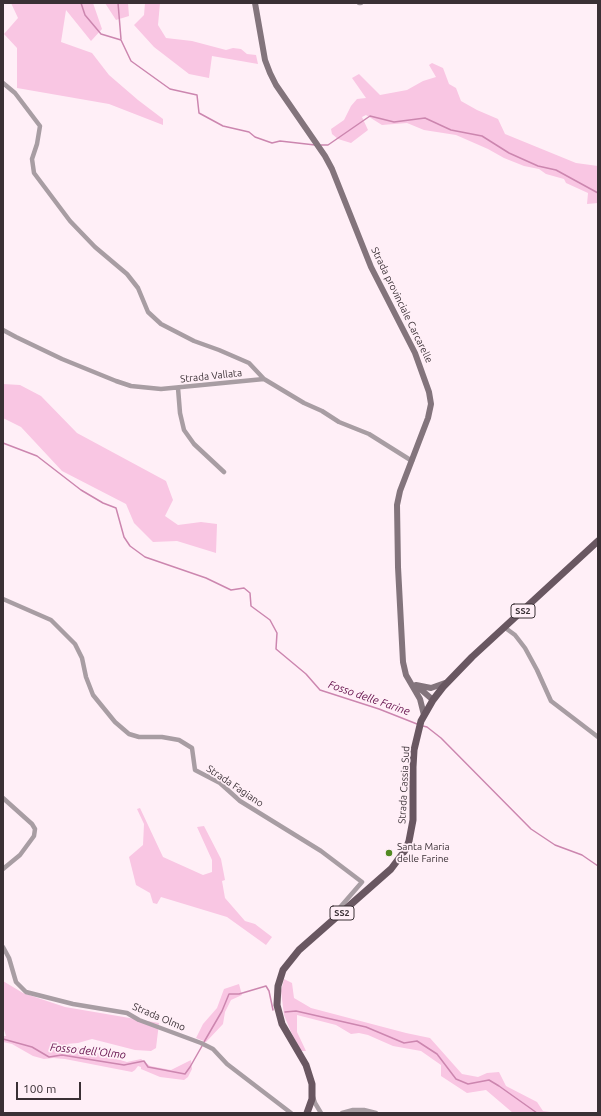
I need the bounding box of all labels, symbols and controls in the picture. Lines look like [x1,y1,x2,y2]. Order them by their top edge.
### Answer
street label: Strada provinciale Carcarelle [369,245,435,365]
street label: Strada Vallata [179,367,243,385]
road number: SS2 [511,604,535,618]
water label: Fosso delle Farine [327,678,411,718]
street label: Strada Cassia Sud [396,746,412,824]
street label: Strada Fagiano [204,762,266,810]
place label: Santa Maria delle Farine [397,841,450,864]
marker: Santa Maria delle Farine [384,848,394,858]
road number: SS2 [330,906,354,920]
street label: Strada Olmo [131,1000,187,1034]
water label: Fosso dell'Olmo [49,1040,127,1062]
scale bar [18,1074,83,1100]
text: 100 m [23,1082,56,1095]

